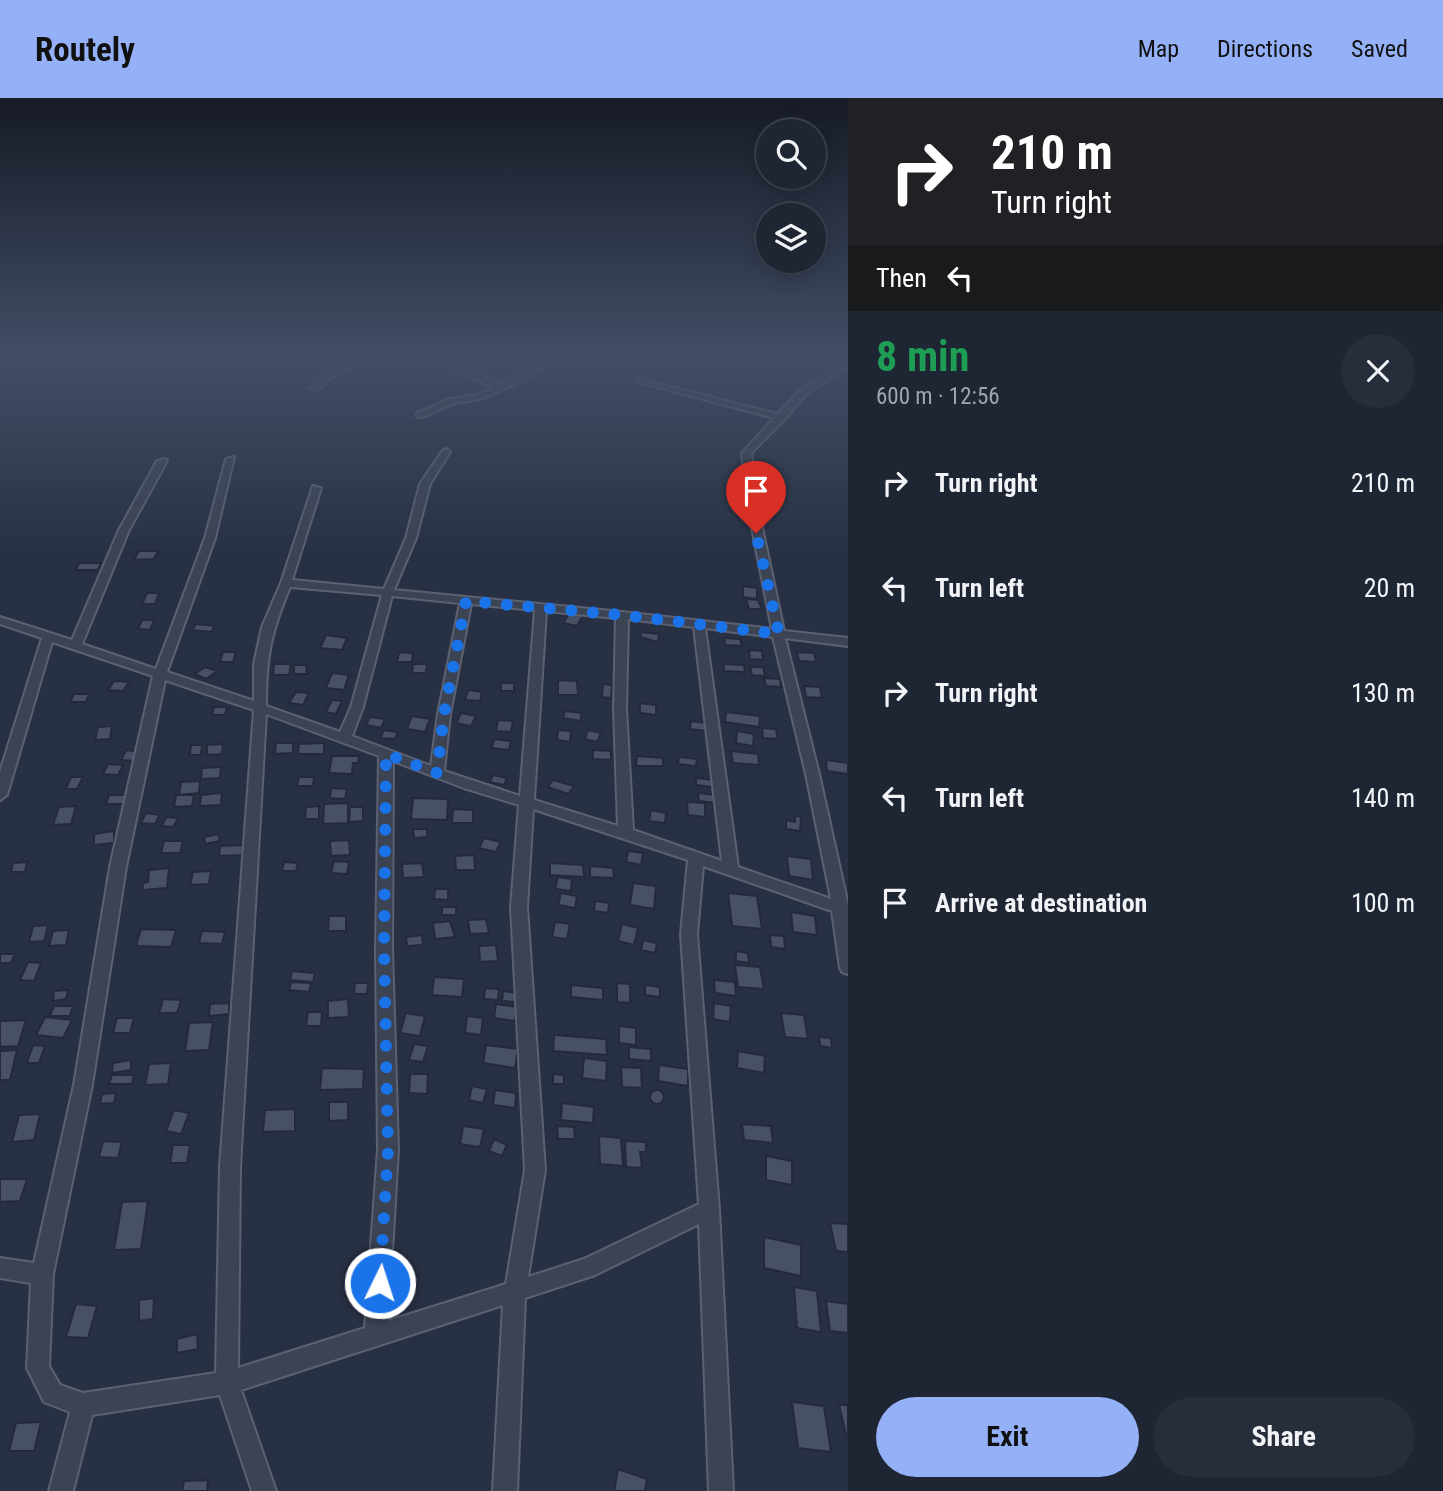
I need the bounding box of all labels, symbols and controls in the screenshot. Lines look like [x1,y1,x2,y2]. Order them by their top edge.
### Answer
text: Routely [35,30,135,69]
text: Map [1138,35,1179,63]
text: Directions [1217,35,1313,63]
text: Saved [1351,35,1408,63]
map controls [756,119,826,273]
button: search [756,119,826,189]
text: 210 m [991,124,1113,181]
icon: right [876,126,967,217]
text: Turn right [991,183,1112,221]
button: layers [756,203,826,273]
icon: left [941,259,979,297]
text: Then [876,263,927,293]
text: 8 min [876,332,969,381]
button: close [1341,334,1415,408]
text: 600 m · 12:56 [876,383,1000,410]
pin [726,461,786,533]
icon: right [876,464,914,502]
text: Turn right [935,468,1037,498]
text: 210 m [1351,468,1415,498]
icon: arrive [737,472,775,510]
icon: left [876,569,914,607]
text: Turn left [935,573,1024,603]
text: 20 m [1364,573,1415,603]
icon: right [876,674,914,712]
text: Turn right [935,678,1037,708]
text: 130 m [1351,678,1415,708]
icon: left [876,779,914,817]
text: Turn left [935,783,1024,813]
text: 140 m [1351,783,1415,813]
icon: arrive [876,884,914,922]
text: Arrive at destination [935,888,1147,918]
text: 100 m [1351,888,1415,918]
position arrow [343,1246,417,1320]
button: Exit [876,1397,1139,1477]
button: Share [1153,1397,1415,1477]

